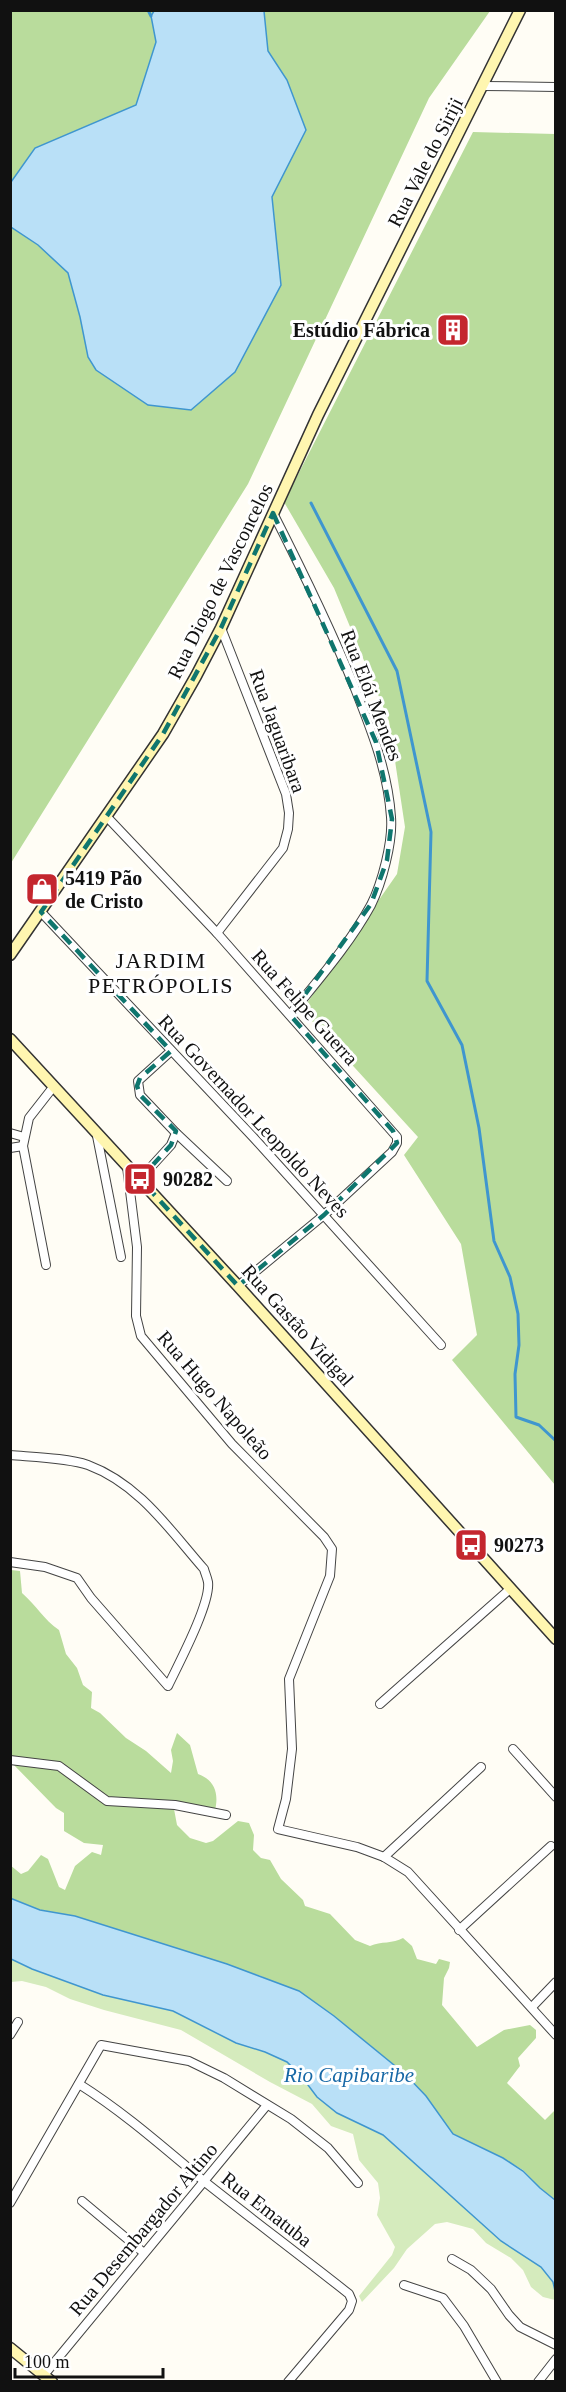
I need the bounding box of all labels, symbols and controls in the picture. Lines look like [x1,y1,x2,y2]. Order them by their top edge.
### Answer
street label: Rua Vale do Siriji [383,93,468,231]
building icon: Estúdio Fábrica [435,312,471,348]
place label: Estúdio Fábrica [293,319,430,341]
street label: Rua Diogo de Vasconcelos [163,480,278,683]
street label: Rua Elói Mendes [337,626,407,764]
street label: Rua Jaguaribara [245,666,311,796]
place label: 5419 Pão de Cristo [65,867,143,912]
shop icon: 5419 Pão de Cristo [24,871,60,907]
street label: Rua Felipe Guerra [247,945,363,1070]
district label: JARDIM PETRÓPOLIS [88,948,234,998]
street label: Rua Governador Leopoldo Neves [153,1010,354,1223]
bus stop icon: 90282 [122,1161,158,1197]
place label: 90282 [163,1168,213,1190]
street label: Rua Gastão Vidigal [237,1260,359,1391]
street label: Rua Hugo Napoleão [152,1326,277,1464]
bus stop icon: 90273 [453,1527,489,1563]
place label: 90273 [494,1534,544,1556]
water label: Rio Capibaribe [283,2063,414,2087]
street label: Rua Desembargador Altino [64,2138,222,2320]
street label: Rua Ematuba [218,2167,317,2251]
scale bar [15,2341,164,2379]
text: 100 m [24,2352,70,2372]

